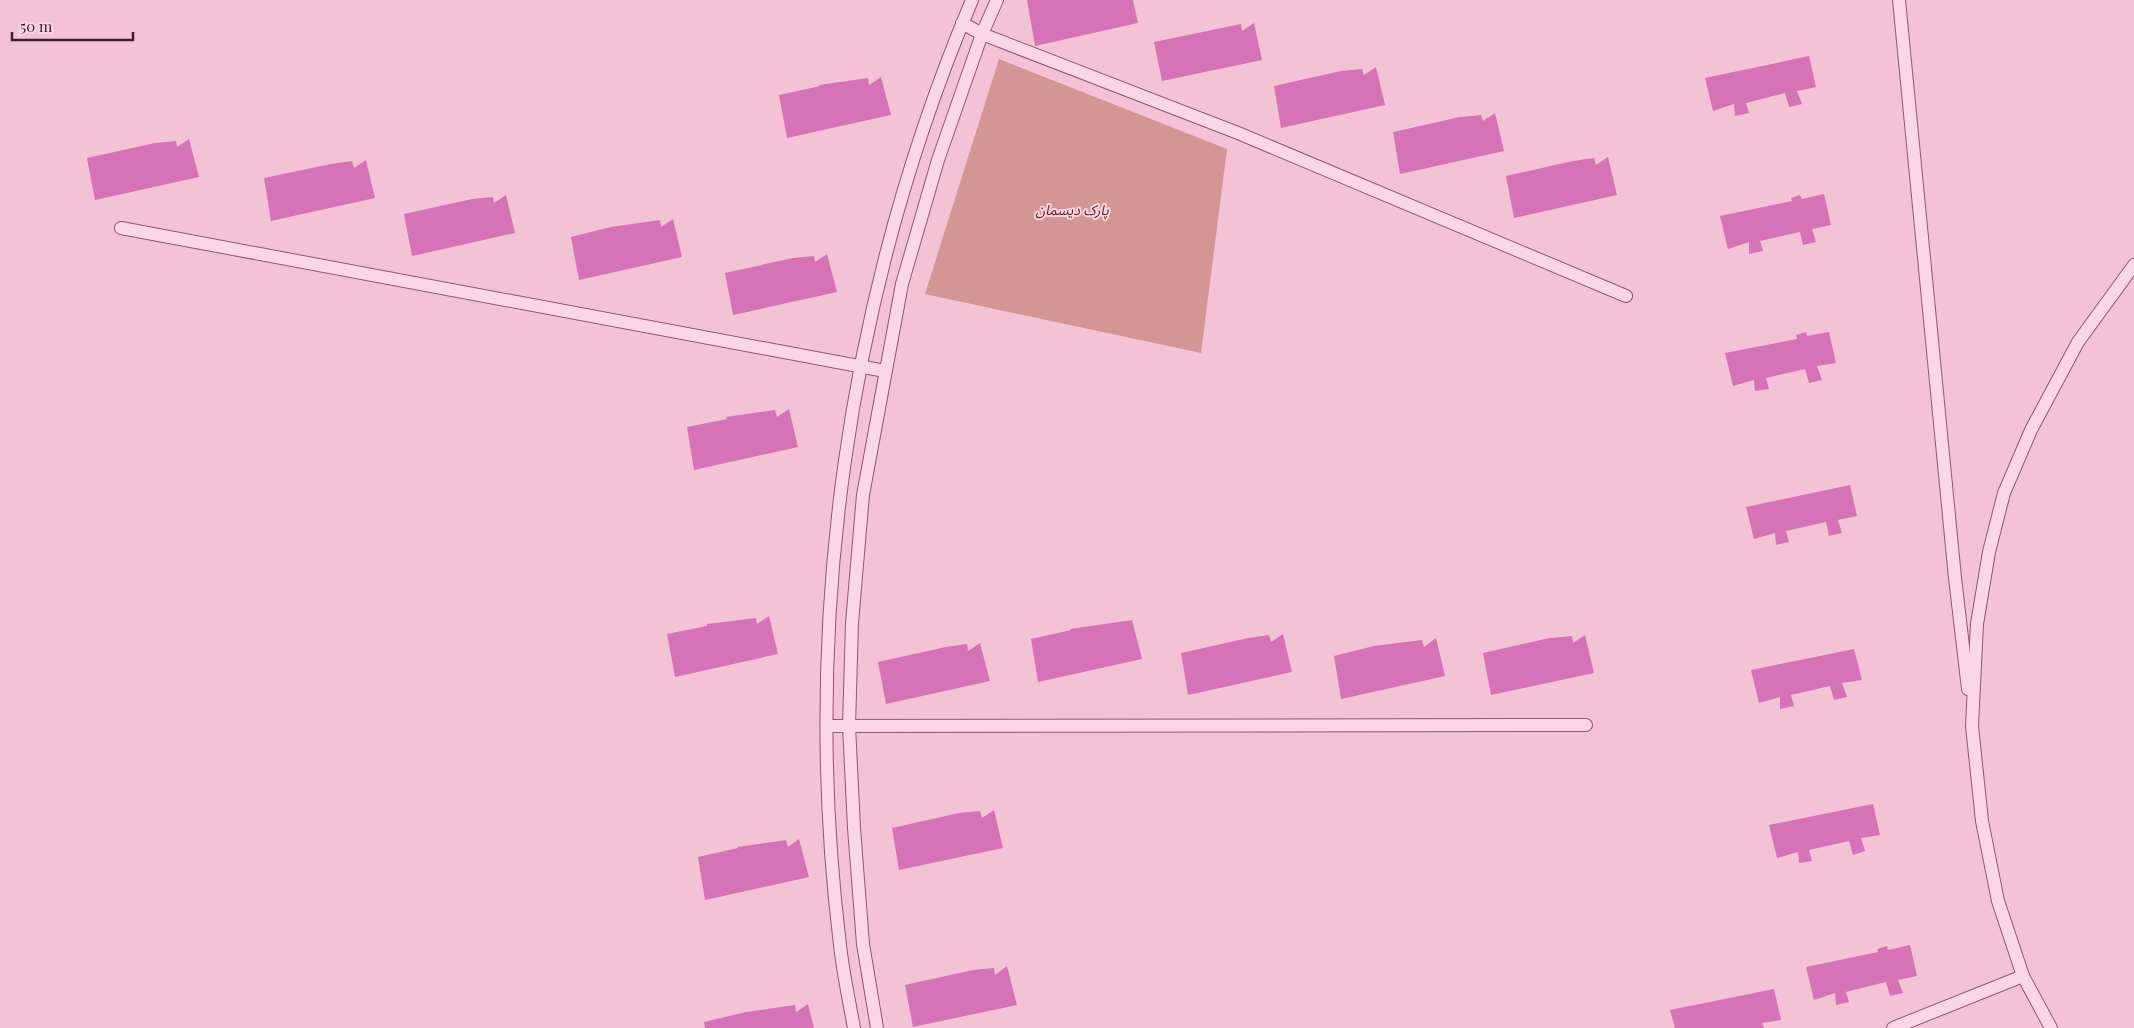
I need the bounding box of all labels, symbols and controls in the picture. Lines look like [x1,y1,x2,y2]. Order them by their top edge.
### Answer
scale bar [12,10,134,42]
text: 50 m [20,16,53,36]
park label: پارک دیسمان [1035,200,1109,220]

